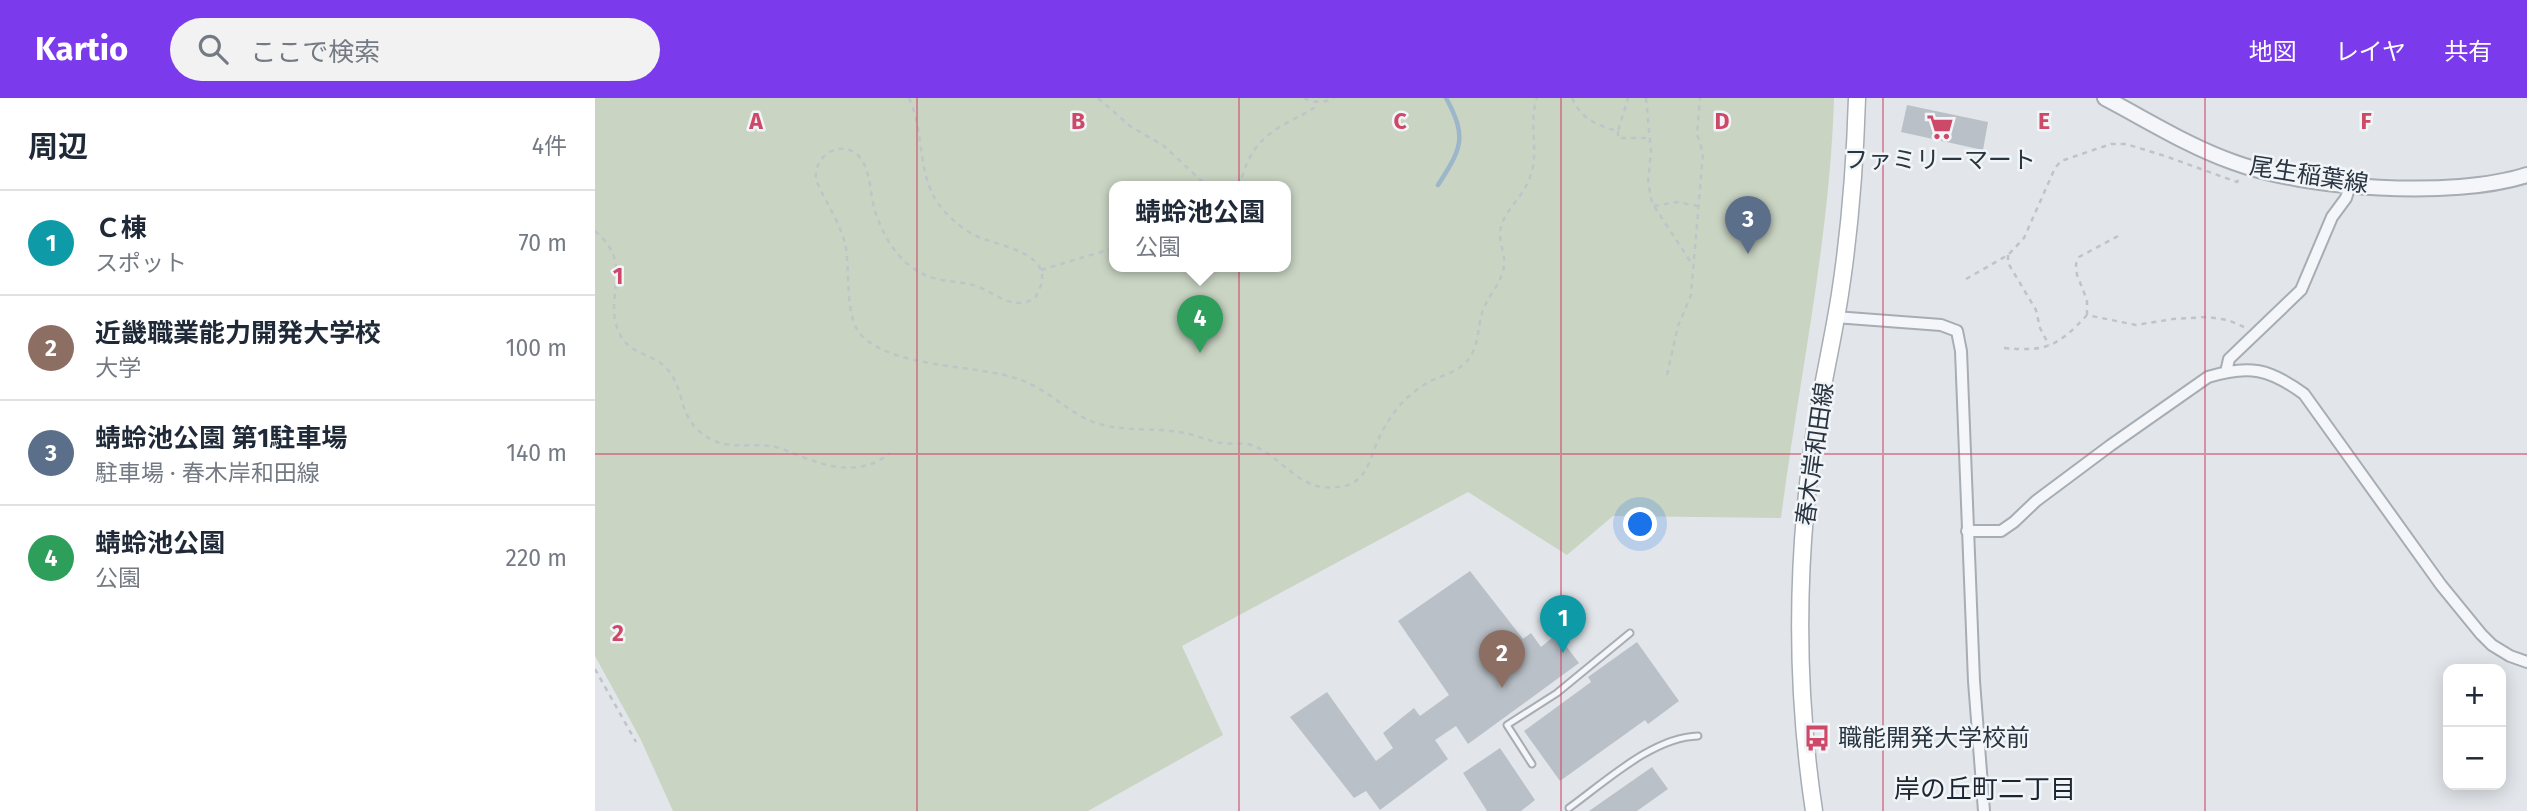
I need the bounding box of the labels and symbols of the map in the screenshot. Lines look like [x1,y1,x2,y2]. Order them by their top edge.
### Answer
text: A [748,107,763,135]
text: B [1071,107,1085,135]
text: C [1393,107,1407,135]
text: D [1715,107,1730,135]
text: E [2038,107,2050,135]
text: F [2360,107,2372,135]
supermarket icon: ファミリーマート [1925,112,1955,142]
place label: ファミリーマート [1844,146,2036,174]
street label: 尾生稲葉線 [2248,152,2370,198]
pin: 3 [1725,196,1771,254]
text: 1 [613,262,623,290]
pin: 4 [1177,295,1223,353]
street label: 春木岸和田線 [1791,381,1839,527]
your location [1623,507,1657,541]
pin: 1 [1540,595,1586,653]
text: 2 [612,619,624,647]
pin: 2 [1479,630,1525,688]
bus stop icon: 職能開発大学校前 [1802,723,1832,753]
place label: 職能開発大学校前 [1838,724,2030,752]
district label: 岸の丘町二丁目 [1894,774,2076,805]

